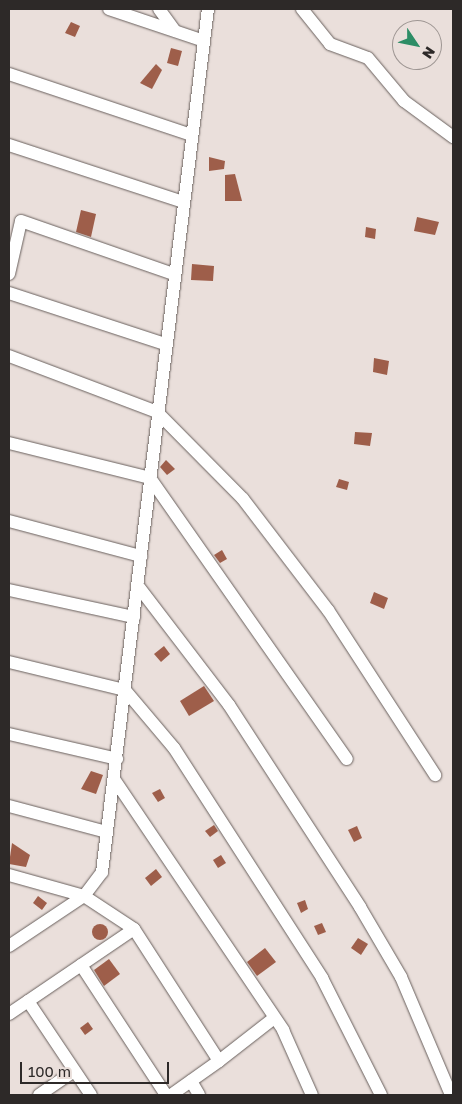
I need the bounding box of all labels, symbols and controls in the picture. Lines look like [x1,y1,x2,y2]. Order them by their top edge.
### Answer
north arrow [392,20,442,70]
text: N [419,44,439,62]
scale bar [22,1052,171,1084]
text: 100 m [28,1062,71,1080]

